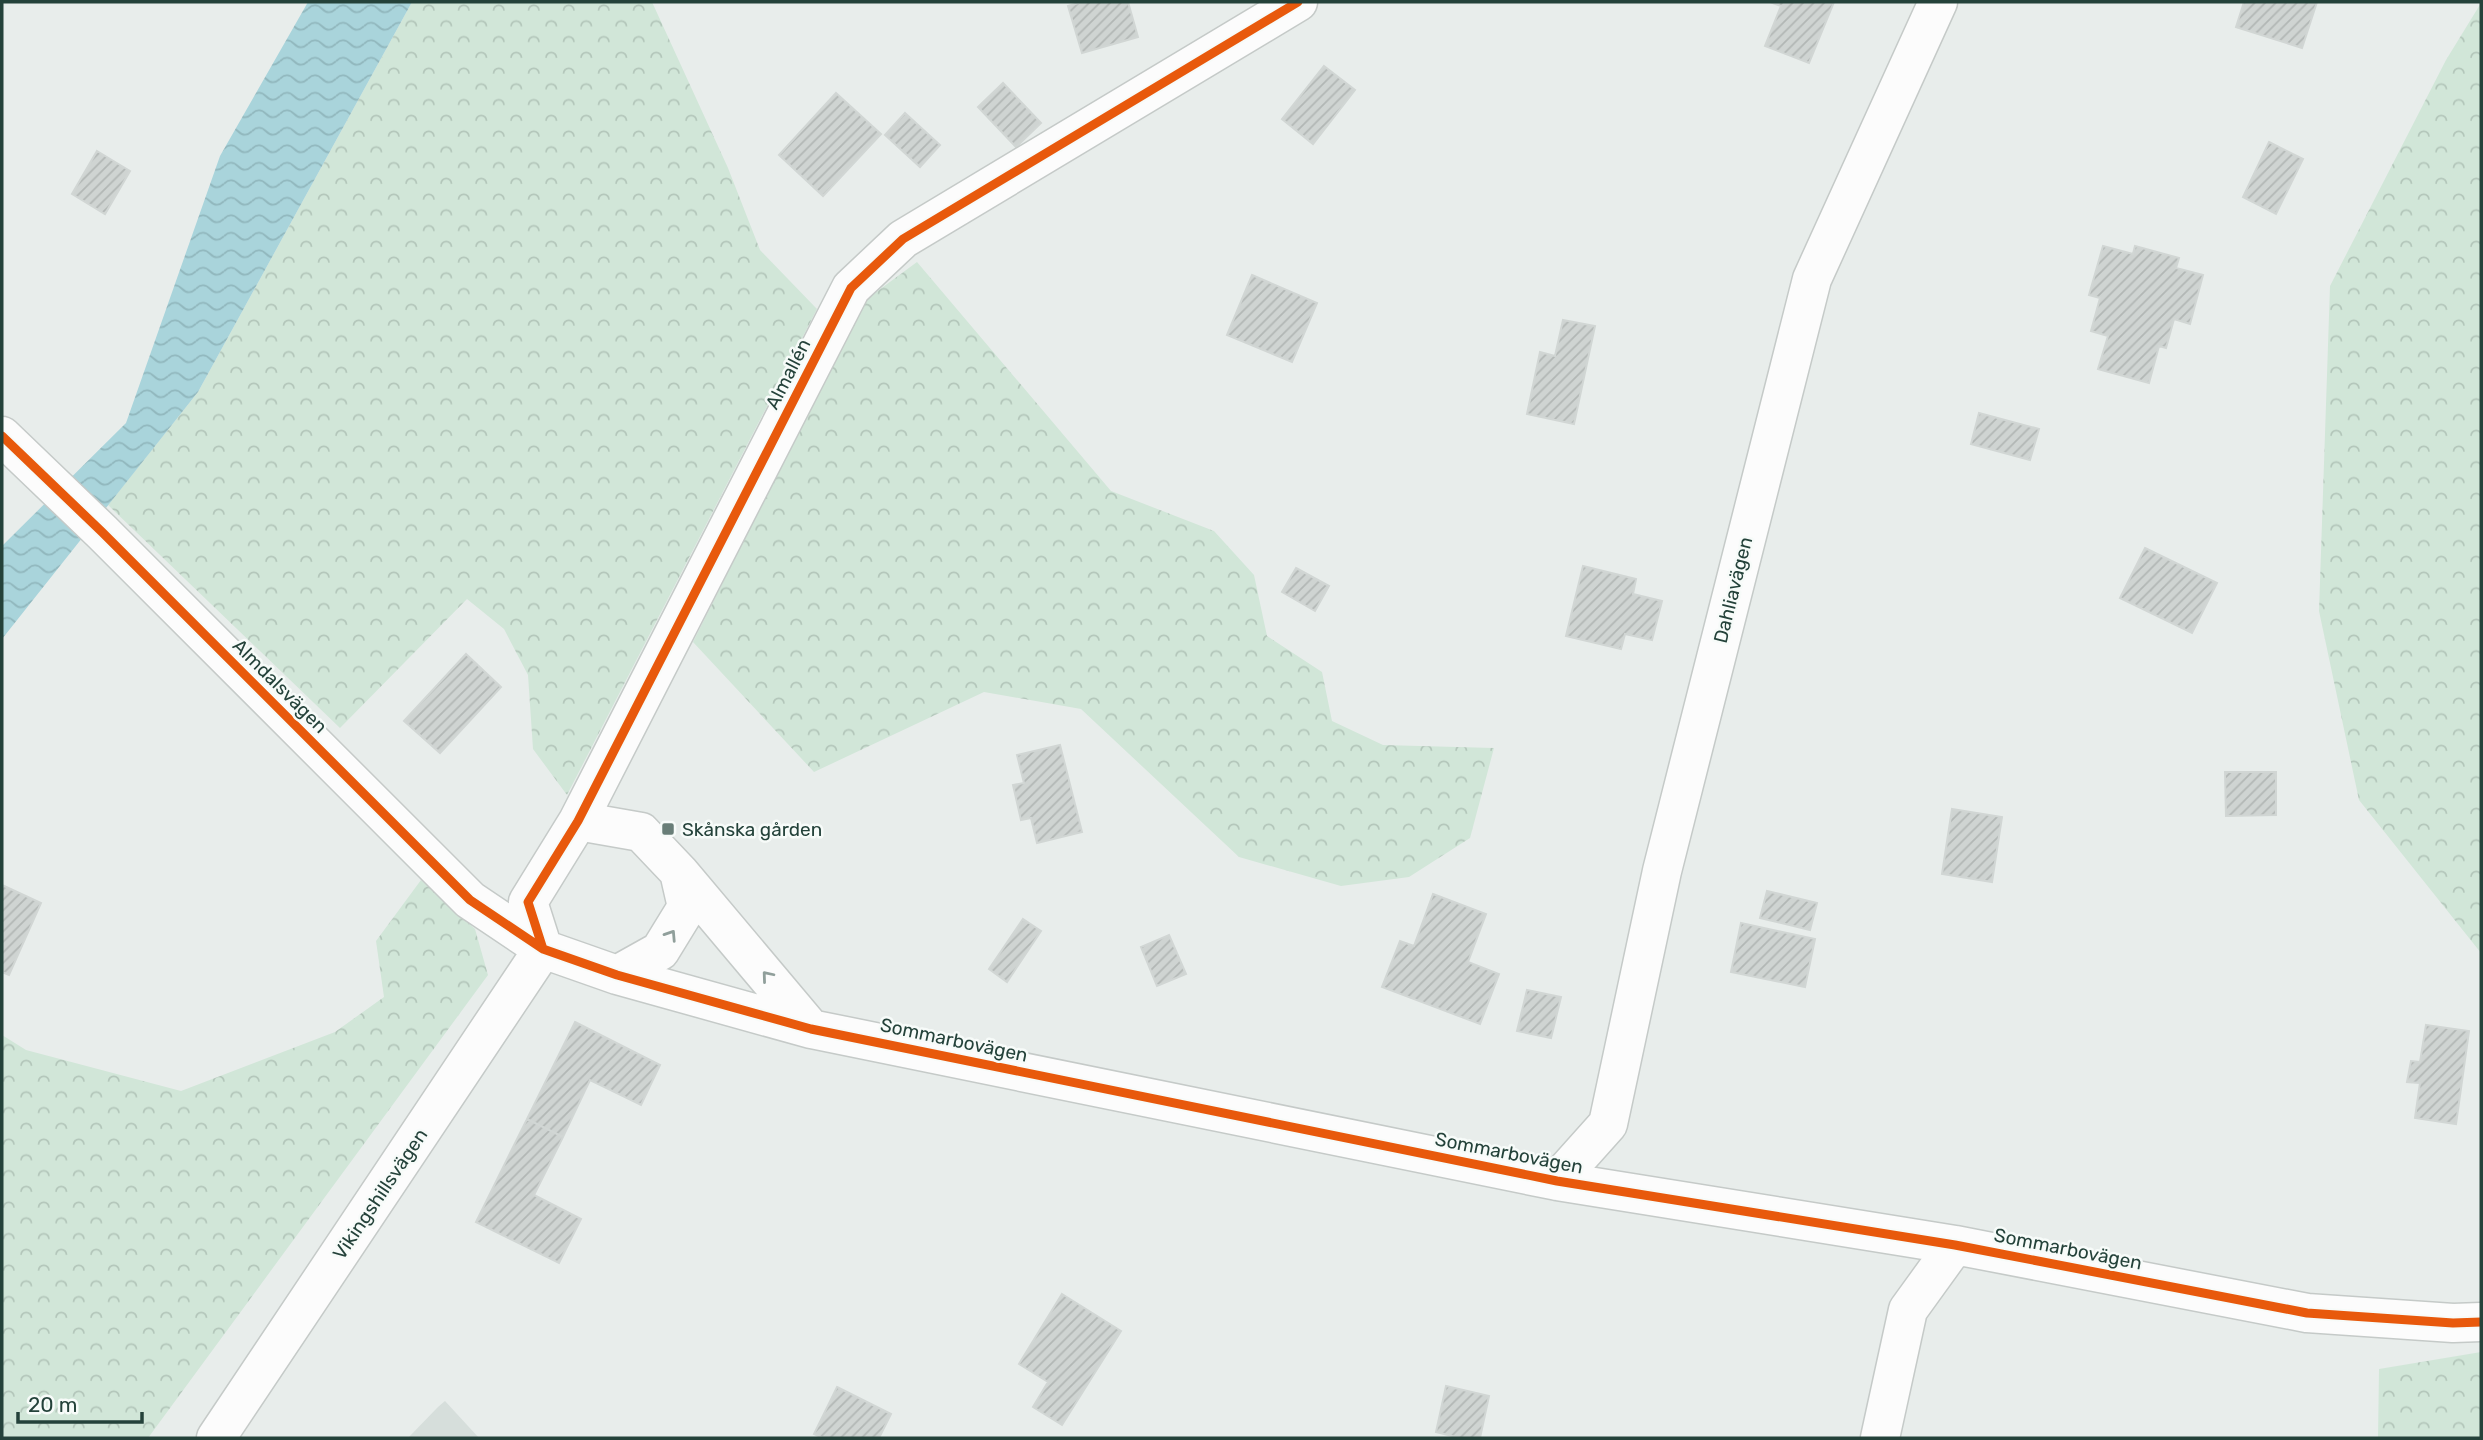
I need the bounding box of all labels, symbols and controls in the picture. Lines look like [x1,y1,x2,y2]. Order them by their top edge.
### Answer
street label: Almallén [760,335,816,413]
street label: Dahliavägen [1709,534,1757,646]
street label: Almdalsvägen [228,634,332,738]
place label: Skånska gården [682,818,822,841]
marker: Skånska gården [660,821,676,837]
one-way arrow [662,930,675,943]
one-way arrow [763,972,775,985]
street label: Sommarbovägen [878,1013,1030,1067]
street label: Vikingshillsvägen [328,1124,432,1264]
street label: Sommarbovägen [1433,1127,1585,1179]
street label: Sommarbovägen [1992,1223,2144,1275]
scale bar [18,1380,142,1424]
text: 20 m [28,1392,77,1417]

